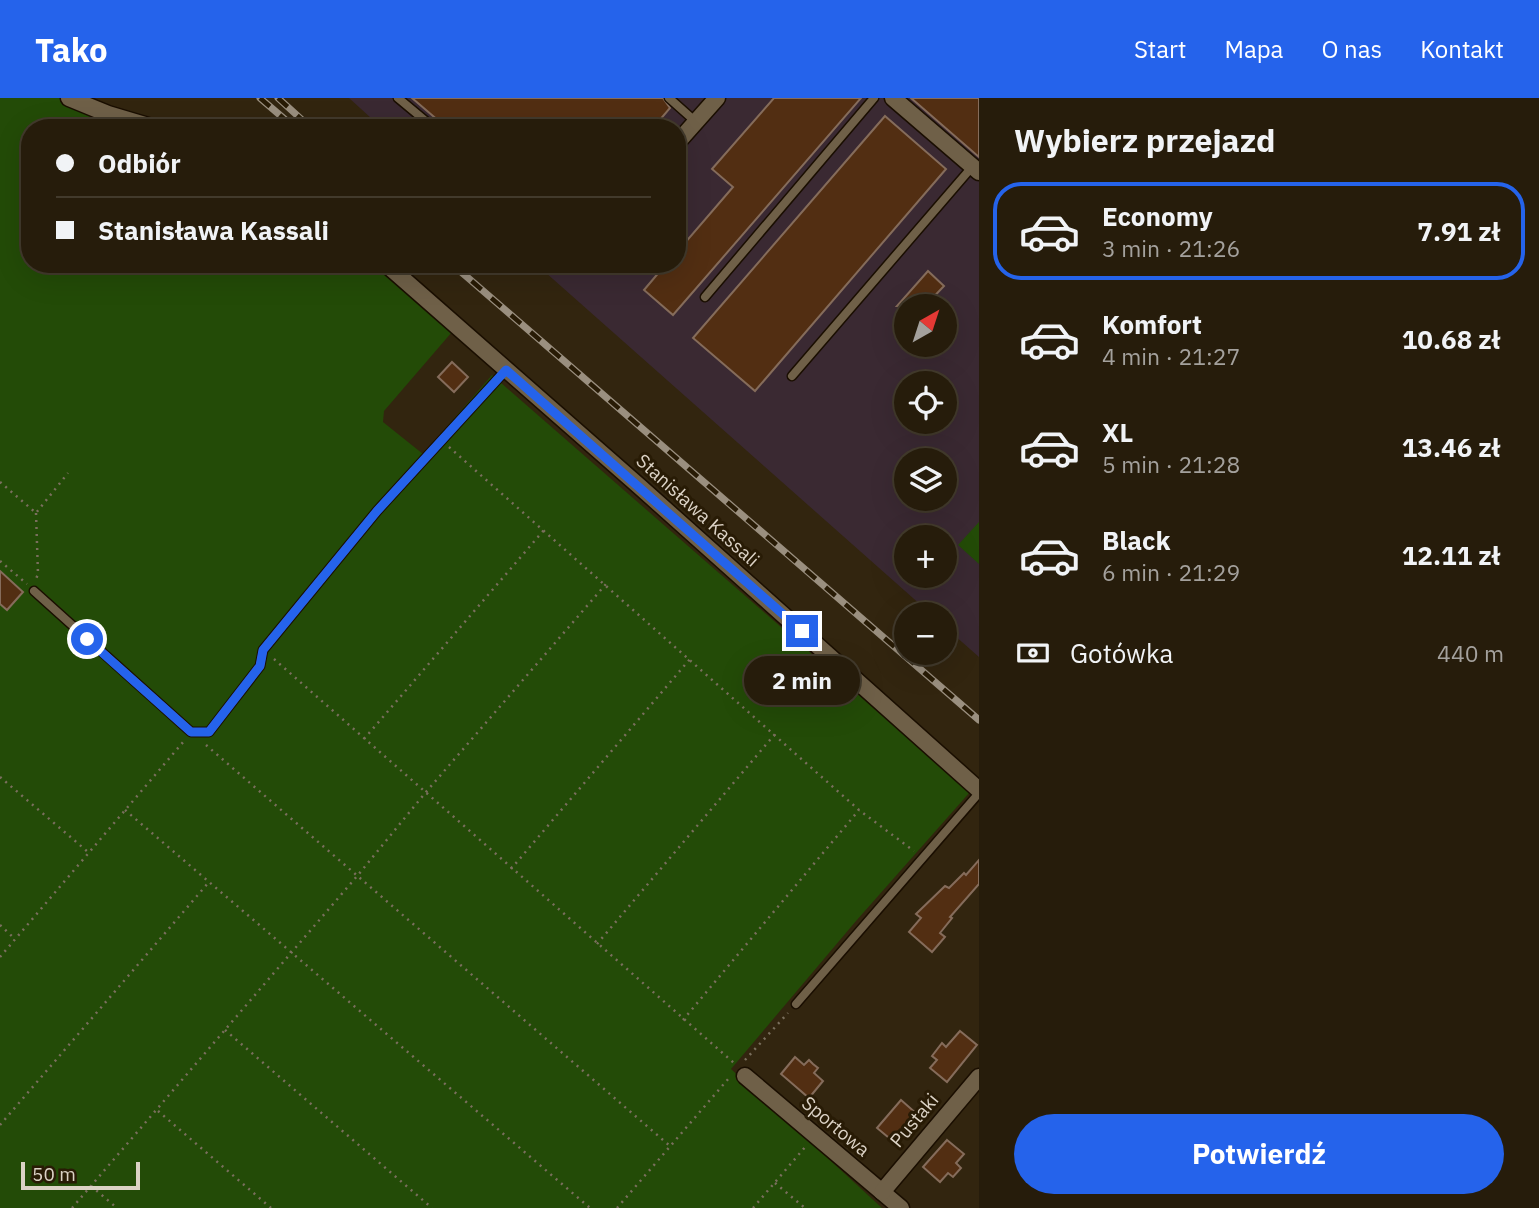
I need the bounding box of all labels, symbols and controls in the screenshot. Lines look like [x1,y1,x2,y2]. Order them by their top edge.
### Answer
text: Tako [35,28,108,71]
text: Start [1134,33,1186,65]
text: Mapa [1224,33,1283,65]
text: O nas [1321,33,1382,65]
text: Kontakt [1420,33,1504,65]
text: Wybierz przejazd [1014,119,1276,161]
text: Odbiór [98,146,181,180]
text: Economy [1102,199,1213,233]
icon: car [1018,200,1081,263]
text: Stanisława Kassali [98,213,329,247]
text: 7.91 zł [1417,214,1500,248]
text: 3 min · 21:26 [1102,233,1240,263]
north arrow [894,294,957,357]
map controls [894,294,957,665]
text: Komfort [1102,307,1202,341]
icon: car [1018,308,1081,371]
text: 10.68 zł [1402,322,1500,356]
text: 4 min · 21:27 [1102,341,1240,371]
button: locate [894,371,957,434]
text: XL [1102,415,1133,449]
icon: car [1018,416,1081,479]
text: 13.46 zł [1402,430,1500,464]
street label: Stanisława Kassali [631,448,765,572]
button: layers [894,448,957,511]
text: 5 min · 21:28 [1102,449,1240,479]
text: Black [1102,523,1170,557]
icon: car [1018,524,1081,587]
button: + [894,525,957,588]
text: 12.11 zł [1402,538,1500,572]
text: 6 min · 21:29 [1102,557,1240,587]
button: − [894,602,957,665]
route end [786,615,818,647]
route start [71,623,103,655]
icon: cash [1014,634,1052,672]
text: Gotówka [1070,636,1174,670]
text: 440 m [1437,638,1504,668]
callout: 2 min [744,656,860,704]
text: 2 min [772,665,832,695]
street label: Pustaki [885,1088,943,1152]
street label: Sportowa [797,1091,875,1161]
button: Potwierdź [1014,1114,1504,1194]
scale bar [21,1159,140,1191]
text: 50 m [32,1162,76,1186]

